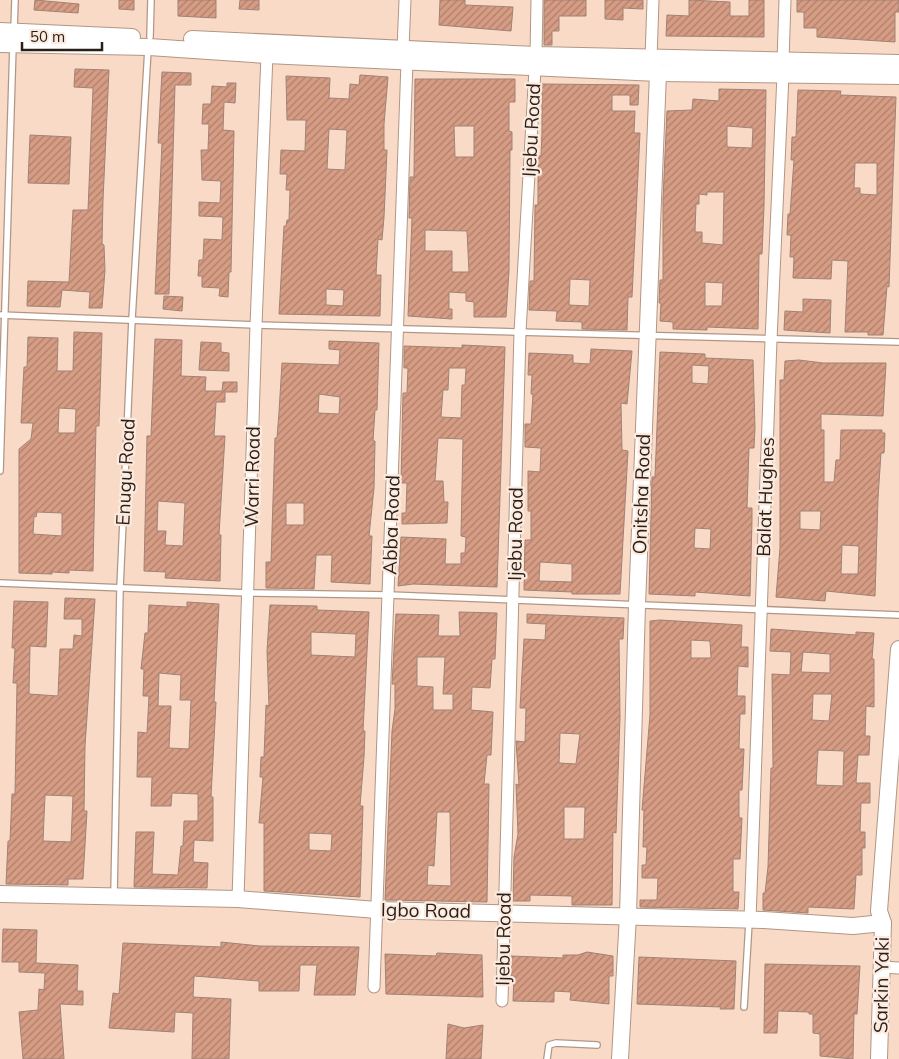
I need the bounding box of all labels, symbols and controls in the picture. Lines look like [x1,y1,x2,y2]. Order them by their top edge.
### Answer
scale bar [22,20,102,52]
text: 50 m [30,27,65,46]
street label: Ijebu Road [517,83,545,177]
street label: Enugu Road [110,418,140,526]
street label: Warri Road [239,426,265,528]
street label: Onitsha Road [627,433,655,555]
street label: Balat Hughes [751,437,779,557]
street label: Abba Road [377,475,405,575]
street label: Ijebu Road [502,487,528,581]
street label: Ijebu Road [490,892,516,986]
street label: Igbo Road [381,897,471,923]
street label: Sarkin Yaki [868,937,894,1033]

